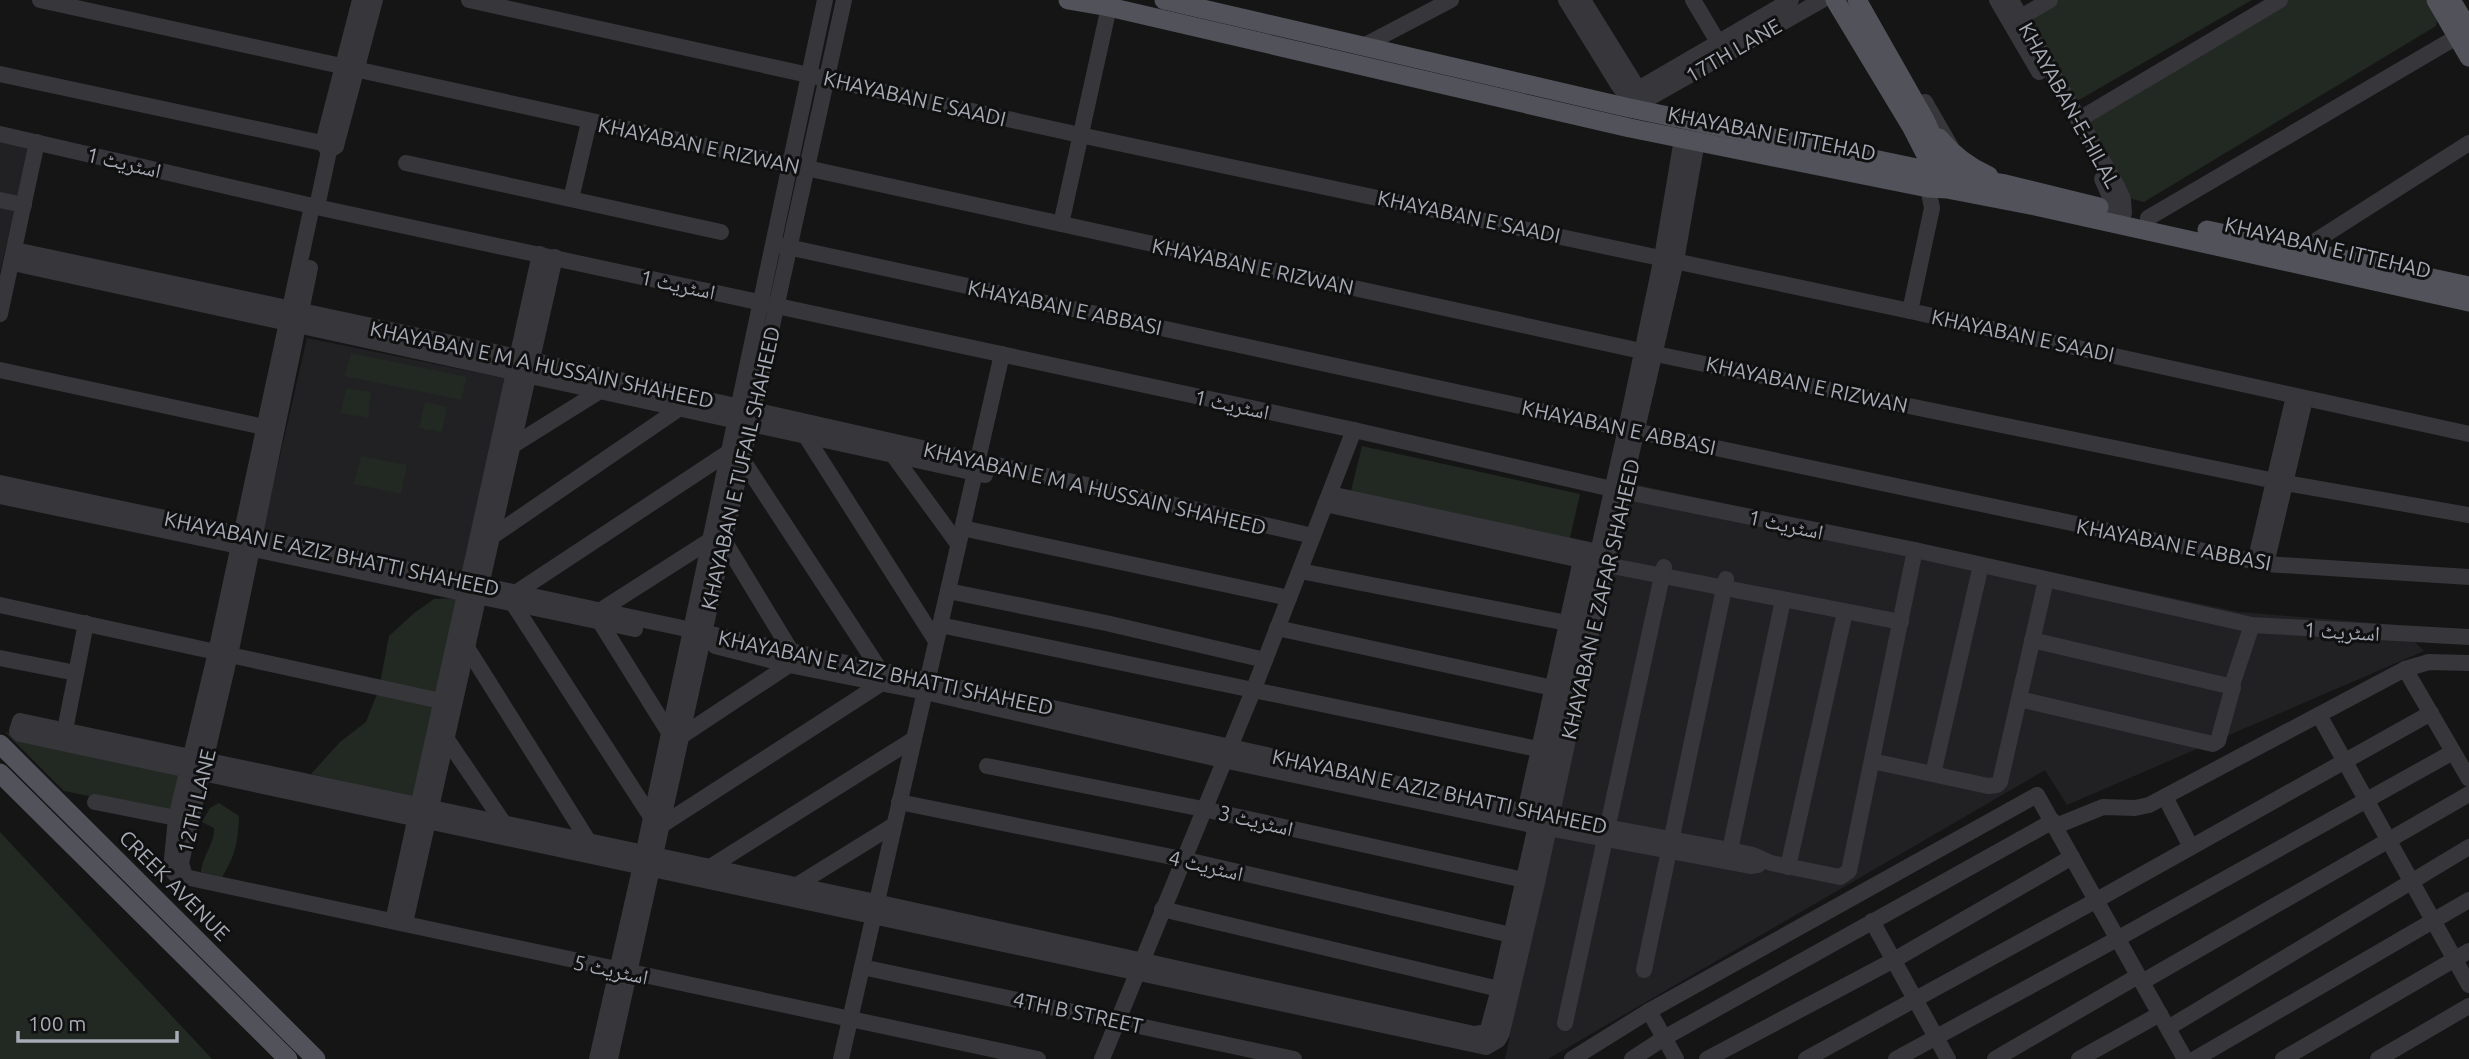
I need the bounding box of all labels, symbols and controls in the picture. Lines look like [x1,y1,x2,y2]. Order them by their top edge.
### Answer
street label: 17TH LANE [1681,13,1785,87]
street label: KHAYABAN-E-HILAL [2015,18,2126,192]
street label: KHAYABAN E SAADI [821,65,1009,131]
street label: KHAYABAN E ITTEHAD [1666,101,1878,165]
street label: KHAYABAN E RIZWAN [596,112,802,178]
street label: اسٹریٹ 1 [84,142,164,183]
street label: KHAYABAN E SAADI [1375,185,1563,247]
street label: KHAYABAN E ITTEHAD [2222,212,2434,282]
street label: KHAYABAN E RIZWAN [1150,233,1356,299]
street label: اسٹریٹ 1 [638,264,718,304]
street label: KHAYABAN E ABBASI [966,275,1164,339]
street label: KHAYABAN E SAADI [1929,304,2117,366]
street label: KHAYABAN E M A HUSSAIN SHAHEED [368,316,716,412]
street label: KHAYABAN E TUFAIL SHAHEED [696,324,784,612]
street label: KHAYABAN E RIZWAN [1704,351,1910,417]
street label: اسٹریٹ 1 [1192,384,1272,424]
street label: KHAYABAN E ABBASI [1520,395,1718,459]
street label: KHAYABAN E M A HUSSAIN SHAHEED [921,437,1269,539]
street label: KHAYABAN E ZAFAR SHAHEED [1556,456,1644,742]
street label: اسٹریٹ 1 [1746,504,1826,544]
street label: KHAYABAN E AZIZ BHATTI SHAHEED [162,506,502,600]
street label: KHAYABAN E ABBASI [2075,513,2273,575]
street label: اسٹریٹ 1 [2303,617,2381,645]
street label: KHAYABAN E AZIZ BHATTI SHAHEED [716,625,1056,719]
street label: KHAYABAN E AZIZ BHATTI SHAHEED [1270,744,1610,838]
street label: 12TH LANE [172,746,220,856]
street label: اسٹریٹ 3 [1216,800,1296,841]
street label: CREEK AVENUE [115,825,235,945]
street label: اسٹریٹ 4 [1166,845,1246,886]
street label: اسٹریٹ 5 [571,949,651,989]
street label: 4TH B STREET [1011,987,1145,1038]
scale bar [18,1000,177,1044]
text: 100 m [28,1011,86,1035]

